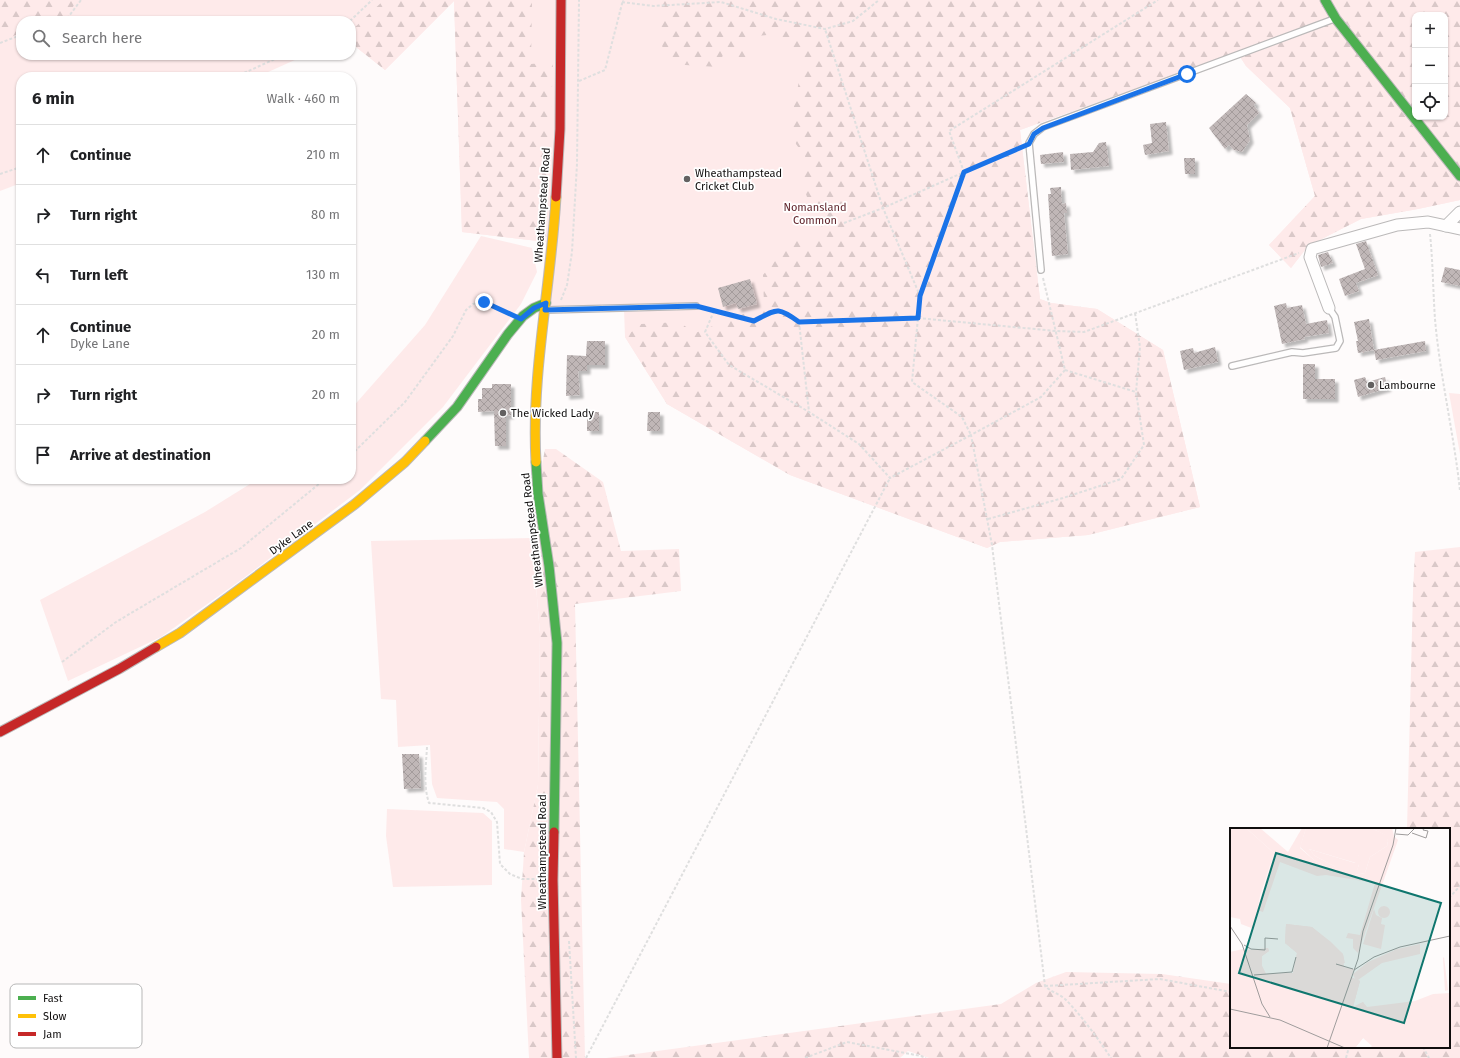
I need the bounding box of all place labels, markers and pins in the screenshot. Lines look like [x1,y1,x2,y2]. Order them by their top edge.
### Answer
place label: Wheathampstead Cricket Club [695,167,782,193]
marker: Wheathampstead Cricket Club [682,174,692,184]
place label: Lambourne [1379,379,1436,392]
marker: Lambourne [1366,380,1376,390]
place label: The Wicked Lady [511,407,594,420]
marker: The Wicked Lady [498,408,508,418]

